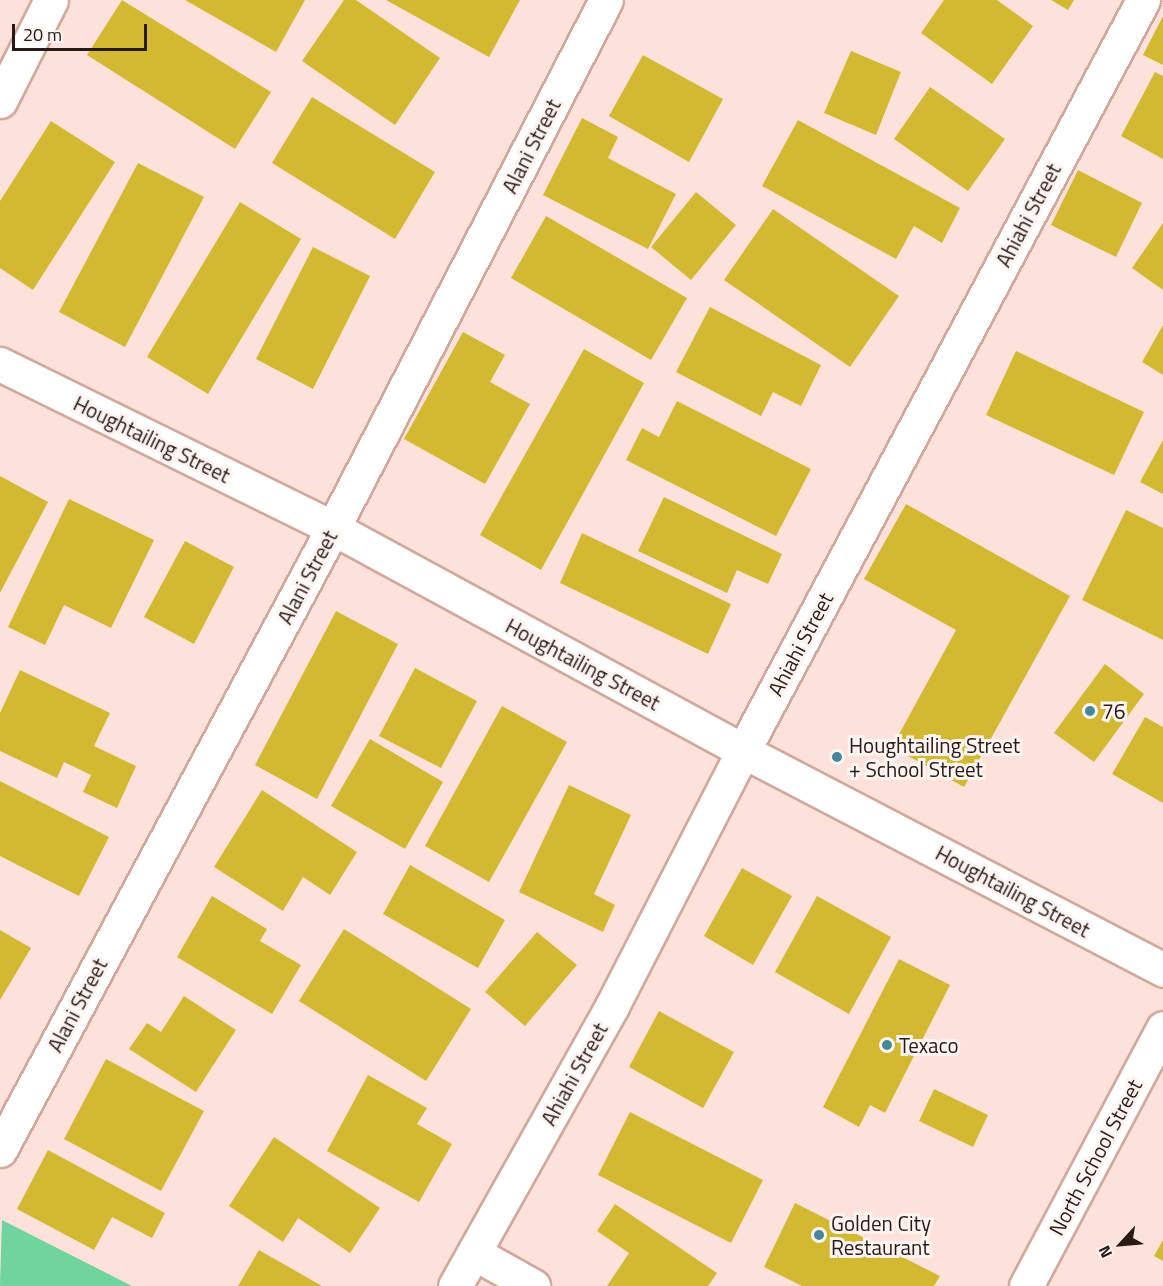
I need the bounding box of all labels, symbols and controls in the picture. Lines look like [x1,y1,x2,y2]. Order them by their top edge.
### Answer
scale bar [15,12,150,50]
text: 20 m [23,21,62,48]
street label: Alani Street [497,95,565,197]
street label: Ahiahi Street [990,159,1066,271]
street label: Houghtailing Street [70,390,234,488]
street label: Alani Street [272,526,342,628]
street label: Ahiahi Street [762,588,838,700]
street label: Houghtailing Street [502,613,664,715]
place label: 76 [1102,698,1126,724]
marker: 76 [1083,704,1097,718]
place label: Houghtailing Street + School Street [849,732,1020,782]
marker: Houghtailing Street + School Street [830,750,844,764]
street label: Houghtailing Street [932,840,1094,942]
street label: Alani Street [42,954,112,1056]
street label: Ahiahi Street [535,1018,613,1130]
place label: Texaco [899,1032,959,1058]
marker: Texaco [880,1038,894,1052]
street label: North School Street [1043,1075,1147,1239]
place label: Golden City Restaurant [831,1210,931,1260]
north arrow [1091,1214,1151,1274]
marker: Golden City Restaurant [812,1228,826,1242]
text: N [1092,1242,1118,1262]

